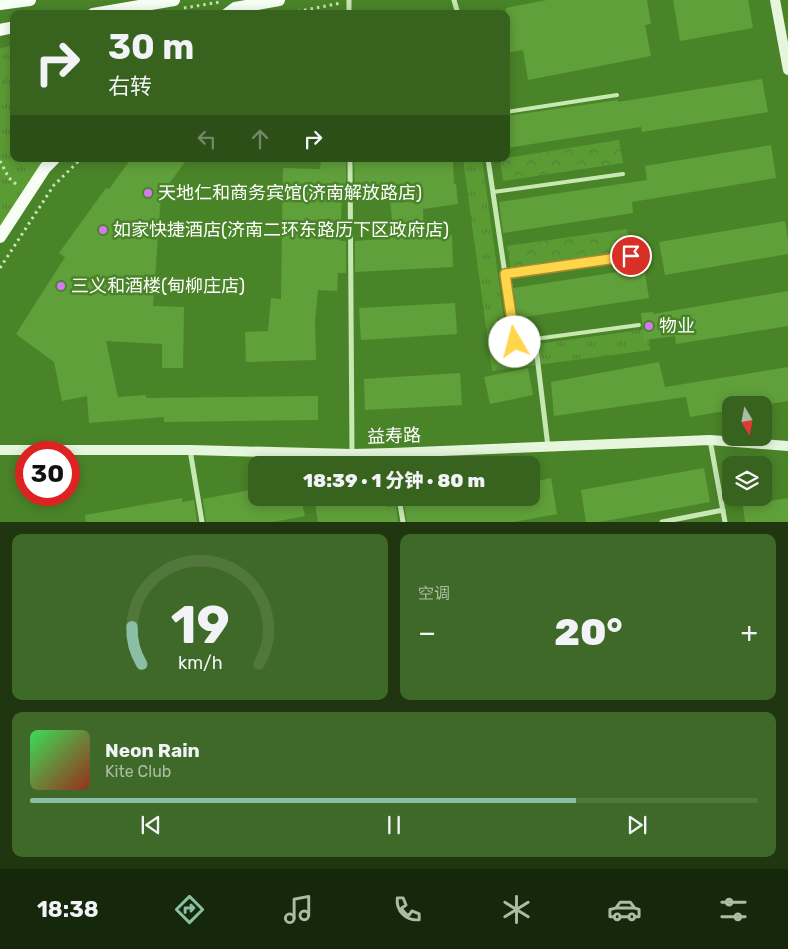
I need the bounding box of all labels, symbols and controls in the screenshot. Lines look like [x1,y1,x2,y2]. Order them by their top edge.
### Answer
text: 30 m [108,26,194,68]
icon: right [25,30,90,95]
text: 右转 [108,73,152,100]
icon: left [193,125,221,153]
icon: ahead [246,125,274,153]
icon: right [299,125,327,153]
place label: 天地仁和商务宾馆(济南解放路店) [158,182,422,204]
marker: 天地仁和商务宾馆(济南解放路店) [142,187,154,199]
place label: 如家快捷酒店(济南二环东路历下区政府店) [113,219,449,241]
marker: 如家快捷酒店(济南二环东路历下区政府店) [97,224,109,236]
pin [610,235,652,277]
icon: arrive [617,242,645,270]
place label: 三义和酒楼(甸柳庄店) [71,275,245,297]
marker: 三义和酒楼(甸柳庄店) [55,280,67,292]
position arrow [488,315,540,367]
place label: 物业 [659,315,695,337]
marker: 物业 [643,320,655,332]
north arrow [722,396,772,446]
map controls [722,396,772,506]
street label: 益寿路 [367,424,421,448]
speed limit sign: 30 [15,441,80,506]
button: layers [722,456,772,506]
text: 18:39 · 1 分钟 · 80 m [303,469,485,492]
text: 空调 [418,584,450,603]
text: 19 [170,594,230,656]
text: 20° [554,609,623,655]
text: − [418,616,436,649]
text: + [741,616,758,649]
text: km/h [178,652,222,673]
text: Neon Rain [105,739,200,762]
text: Kite Club [105,762,171,781]
icon: previous [137,811,165,839]
icon: pause [380,811,408,839]
icon: next [623,811,651,839]
icon: directions [172,892,207,927]
icon: music [281,892,316,927]
icon: phone [390,892,425,927]
icon: climate [499,892,534,927]
icon: car [607,892,642,927]
icon: filters [716,892,751,927]
text: 18:38 [37,896,99,923]

